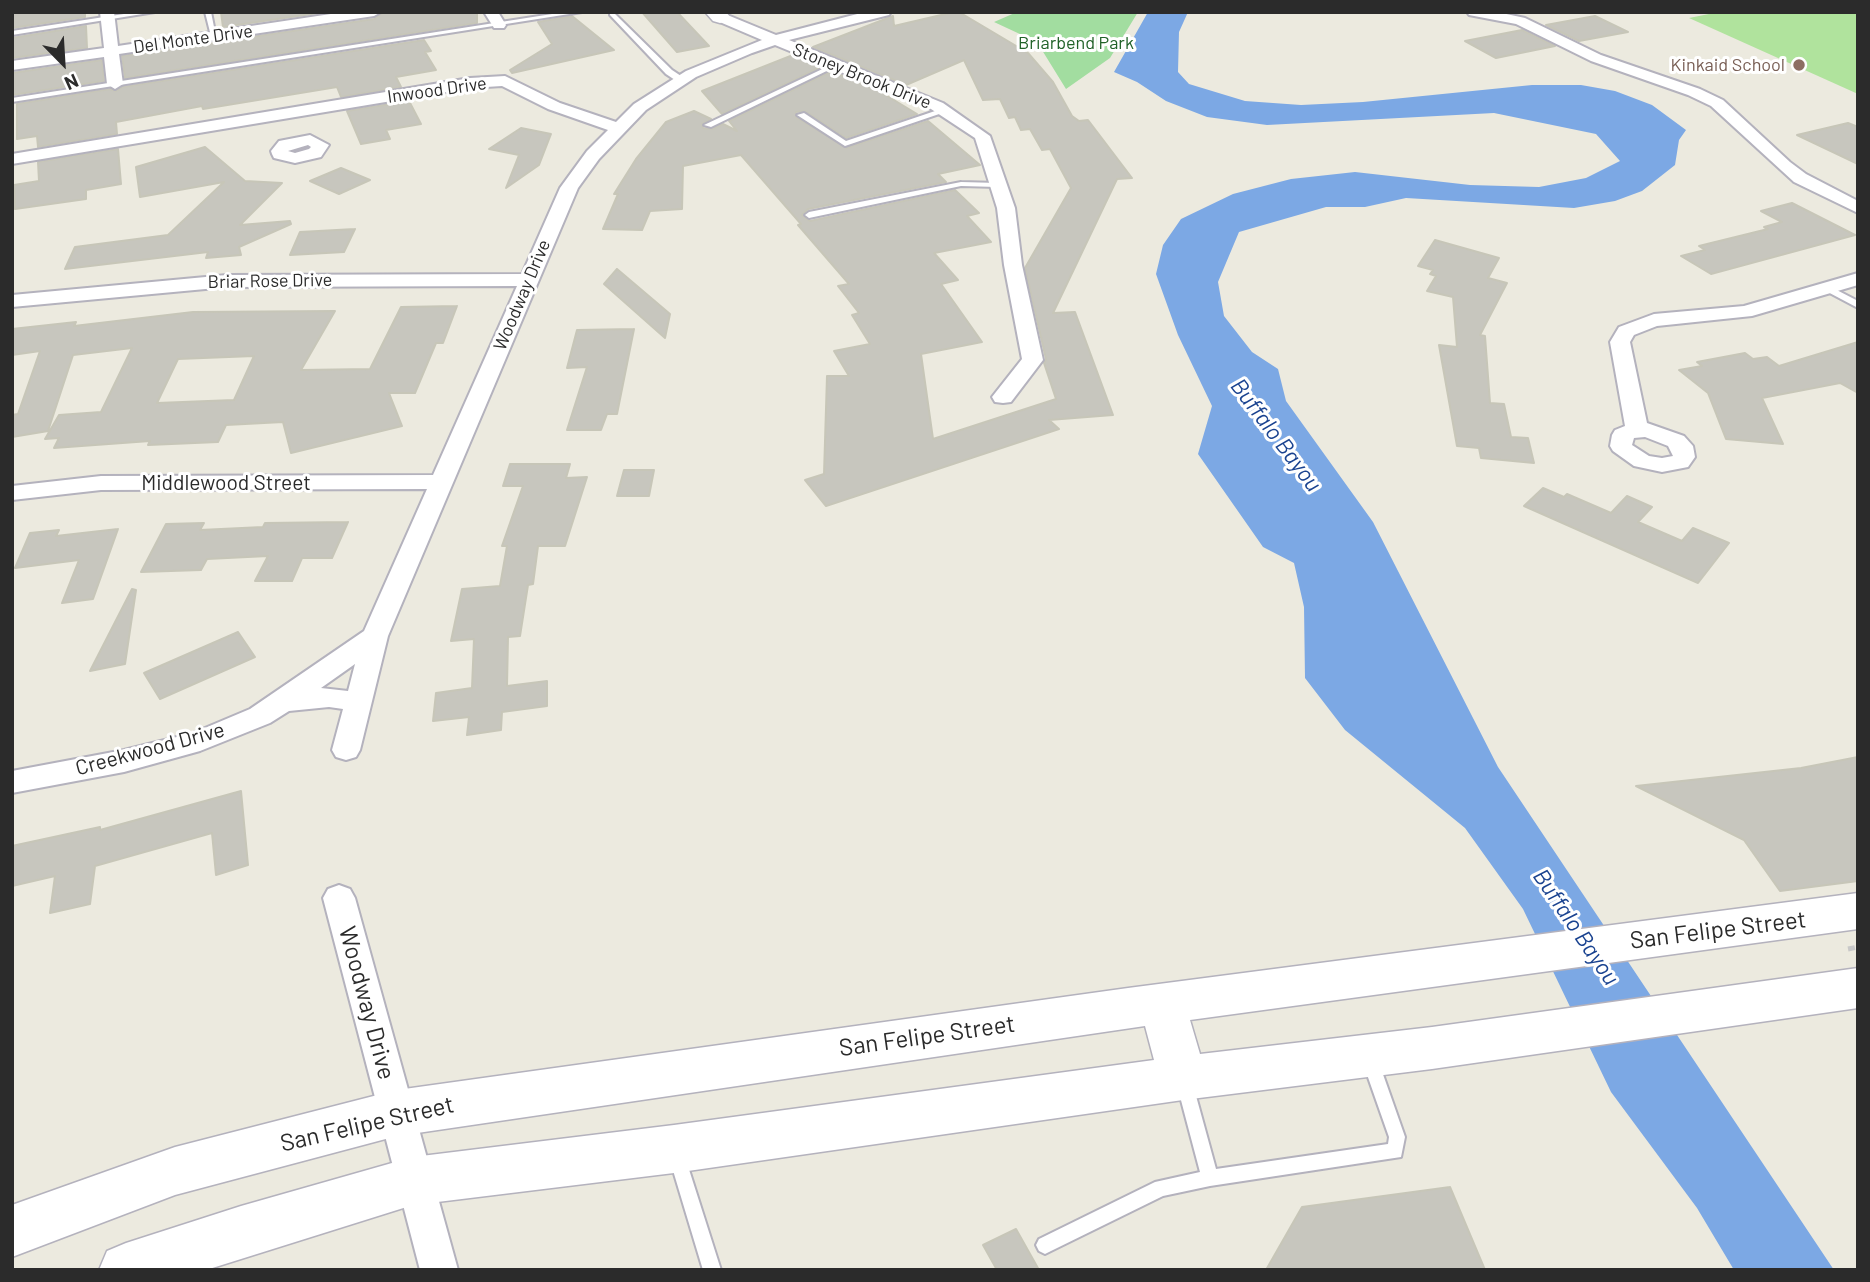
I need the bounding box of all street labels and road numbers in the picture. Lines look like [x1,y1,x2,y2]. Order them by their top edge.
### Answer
street label: Del Monte Drive [132,20,254,58]
street label: Stoney Brook Drive [790,38,934,114]
street label: Inwood Drive [386,72,488,108]
street label: Woodway Drive [489,236,555,354]
street label: Briar Rose Drive [208,269,332,293]
street label: Middlewood Street [141,470,311,496]
street label: Creekwood Drive [73,717,227,781]
street label: San Felipe Street [1628,905,1808,955]
street label: Woodway Drive [333,923,401,1083]
street label: San Felipe Street [837,1009,1017,1063]
street label: San Felipe Street [277,1090,457,1158]

